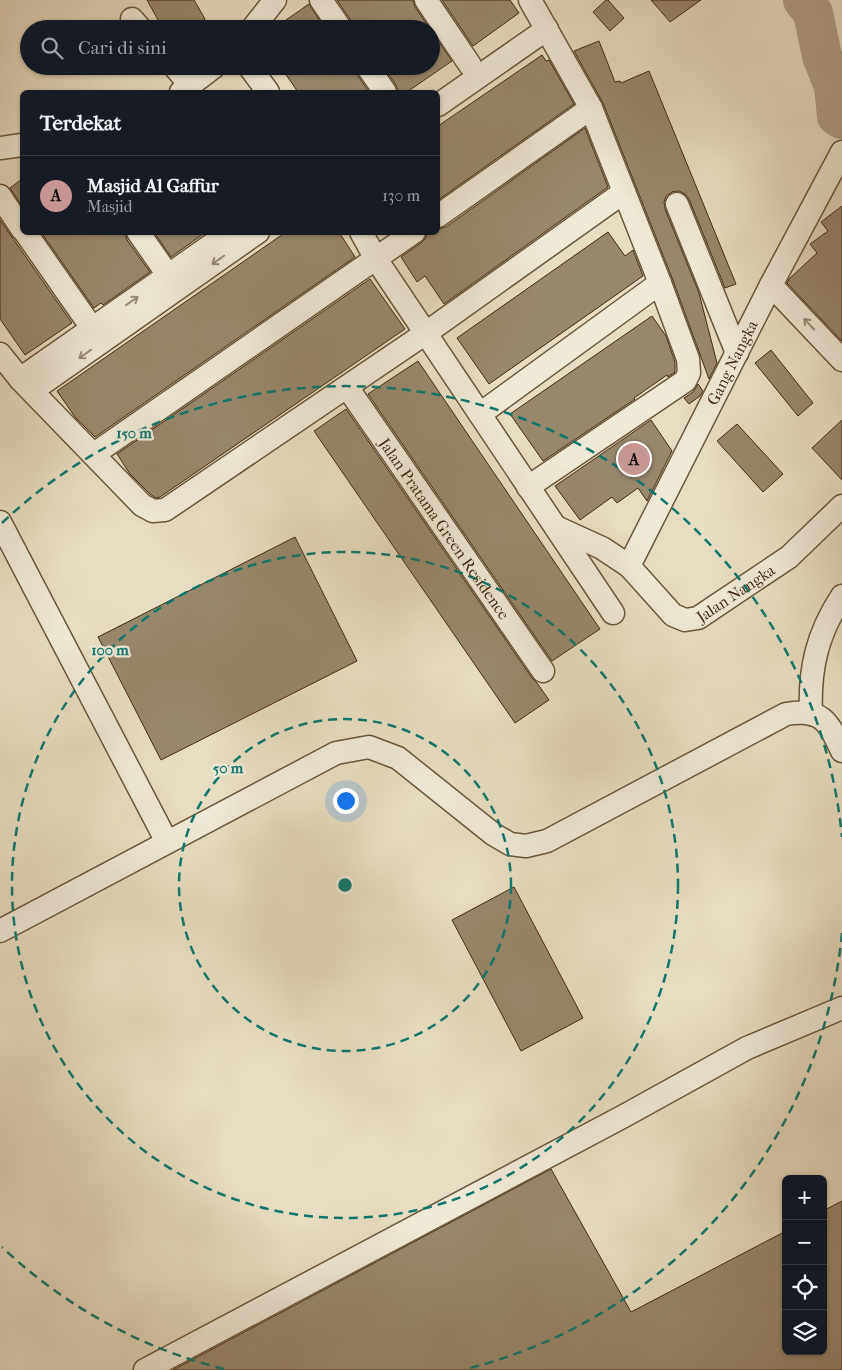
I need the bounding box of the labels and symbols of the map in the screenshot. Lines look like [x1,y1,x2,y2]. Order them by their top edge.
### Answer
one-way arrow [211,255,225,265]
one-way arrow [125,296,139,306]
street label: Gang Nangka [703,317,762,408]
one-way arrow [803,318,815,331]
one-way arrow [78,349,92,359]
text: 150 m [116,424,152,442]
street label: Jalan Pratama Green Residence [374,433,514,623]
pin: A [618,440,650,478]
street label: Jalan Nangka [691,560,779,628]
text: 100 m [91,641,129,659]
text: 50 m [213,759,244,777]
your location [333,788,359,814]
centre of rings [336,876,354,894]

